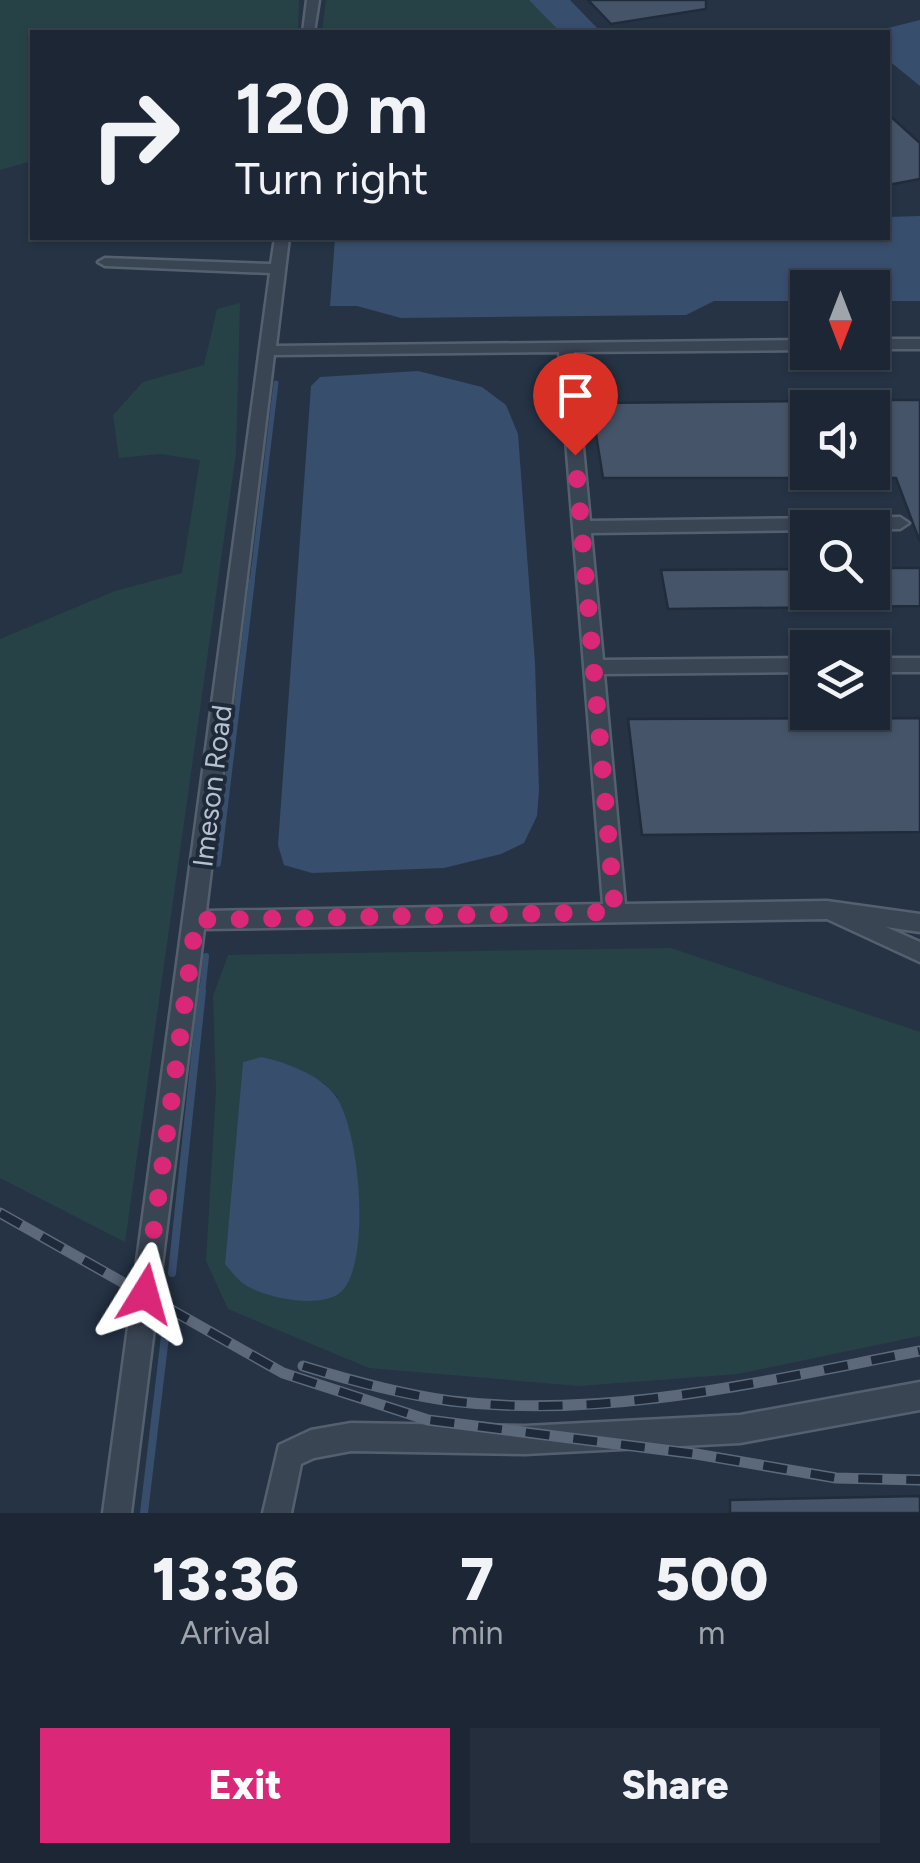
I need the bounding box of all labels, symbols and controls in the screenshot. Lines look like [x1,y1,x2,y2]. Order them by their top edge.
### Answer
text: 120 m [235,66,428,151]
icon: right [70,70,200,200]
text: Turn right [235,151,428,205]
north arrow [790,270,890,370]
map controls [790,270,890,730]
pin [533,353,618,456]
icon: arrive [548,368,603,423]
button: sound [790,390,890,490]
button: search [790,510,890,610]
button: layers [790,630,890,730]
street label: Imeson Road [185,703,239,869]
position arrow [93,1242,197,1346]
text: 13:36 [152,1543,299,1615]
text: 7 [460,1543,494,1615]
text: 500 [655,1543,768,1615]
text: Arrival [180,1614,271,1652]
text: min [451,1614,503,1652]
text: m [698,1614,725,1652]
button: Exit [40,1728,450,1843]
button: Share [470,1728,880,1843]

